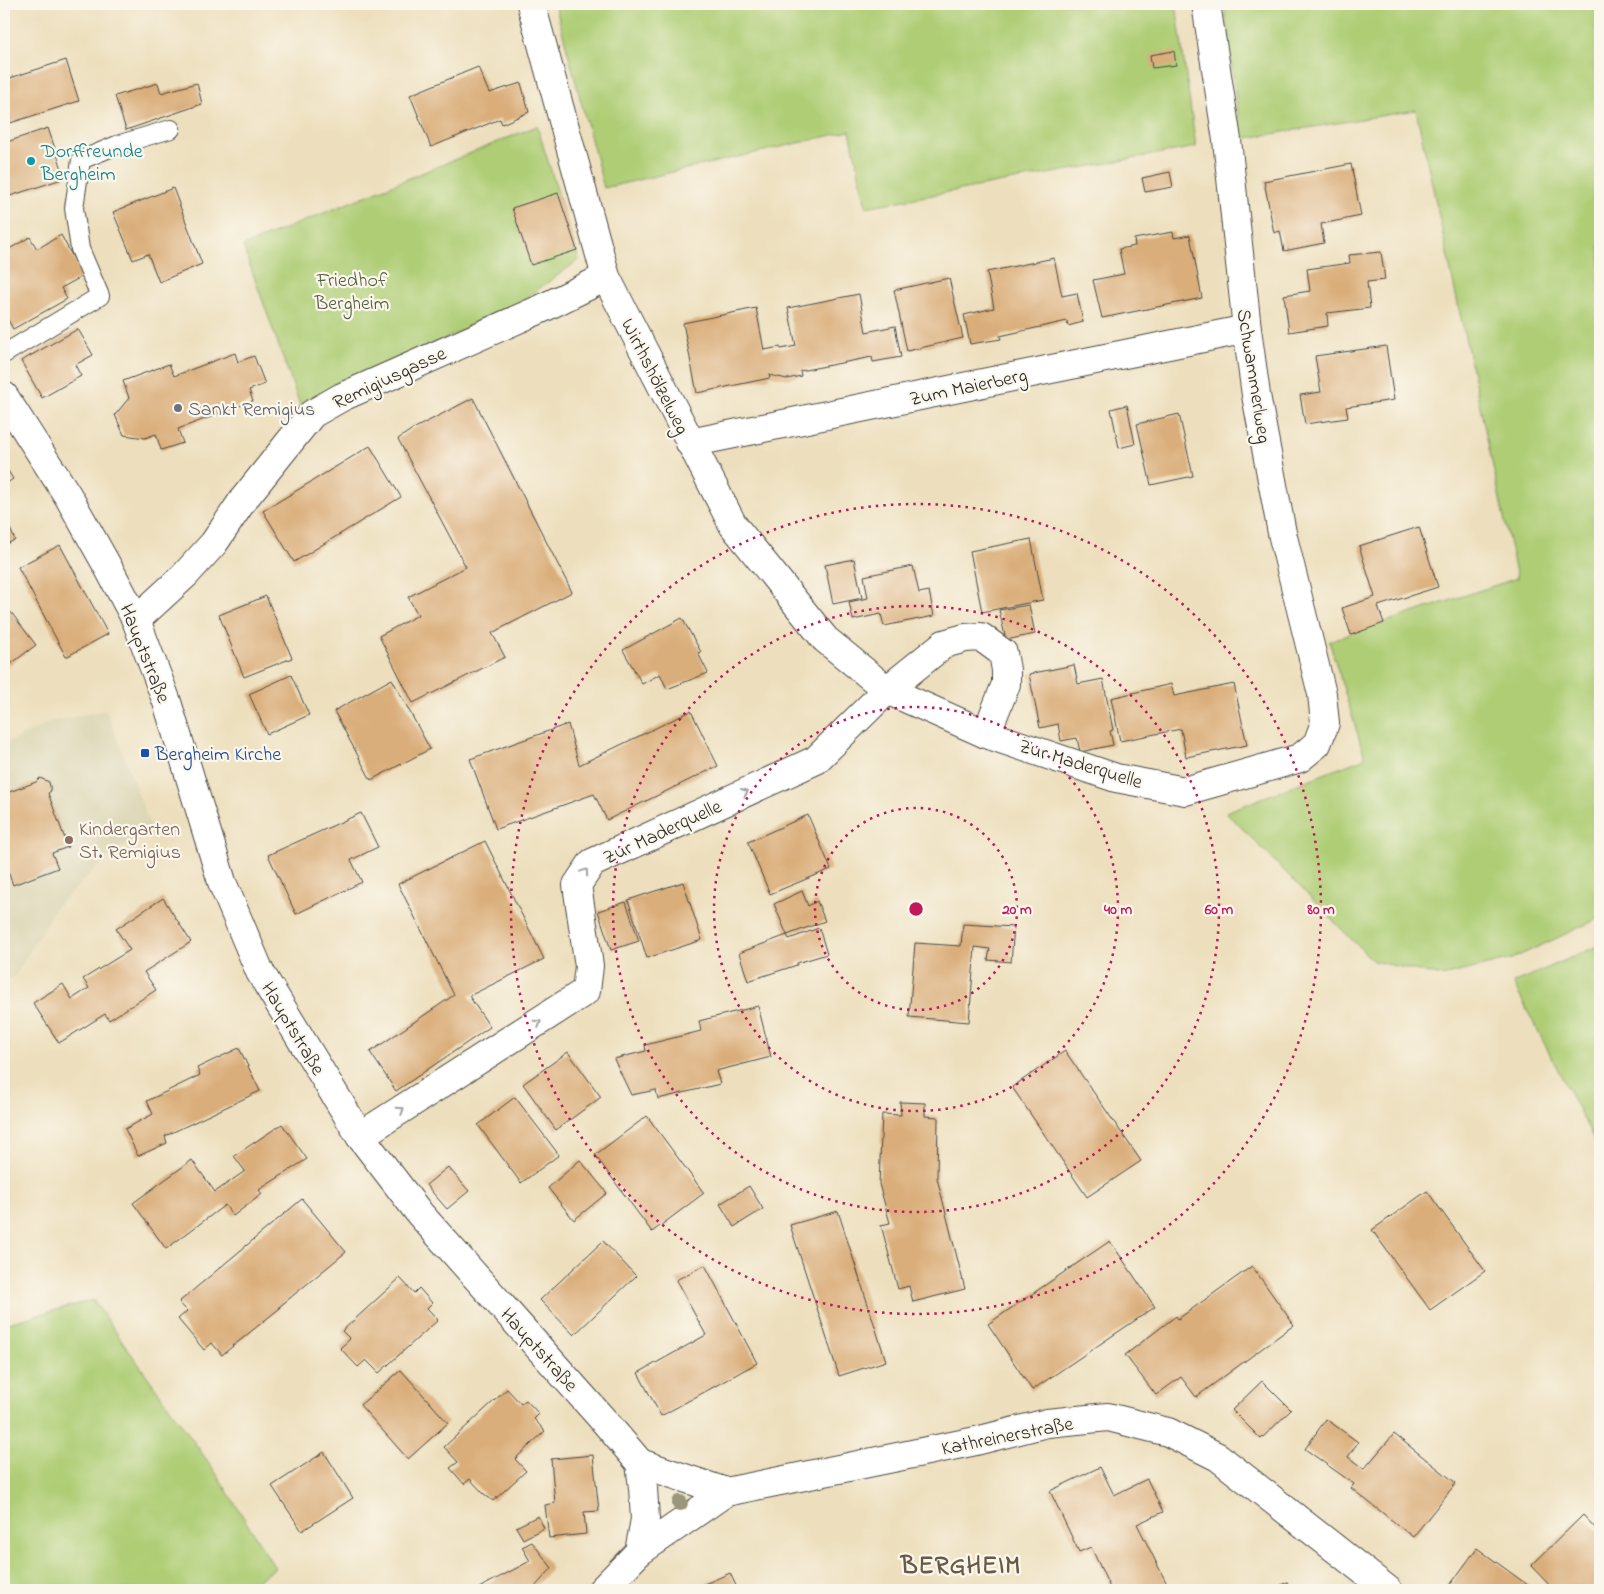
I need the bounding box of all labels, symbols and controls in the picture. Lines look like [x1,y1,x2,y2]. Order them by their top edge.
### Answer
place label: Dorffreunde Bergheim [40,138,143,191]
marker: Dorffreunde Bergheim [25,155,37,167]
park label: Friedhof Bergheim [314,267,389,320]
street label: Schwammerlweg [1227,307,1277,446]
street label: Wirthshölzelweg [611,314,696,441]
street label: Remigiusgasse [328,340,452,419]
street label: Zum Maierberg [907,362,1030,416]
place label: Sankt Remigius [188,396,315,426]
marker: Sankt Remigius [172,402,184,414]
street label: Hauptstraße [111,600,177,708]
street label: Zur Maderquelle [1015,733,1146,798]
place label: Bergheim Kirche [154,741,281,771]
marker: Bergheim Kirche [139,747,151,759]
one-way arrow [740,788,749,799]
street label: Zur Maderquelle [599,793,727,873]
place label: Kindergarten St. Remigius [79,816,181,869]
marker: Kindergarten St. Remigius [63,834,75,846]
one-way arrow [579,868,589,877]
text: 20 m [1001,899,1032,921]
text: 40 m [1103,899,1132,921]
text: 60 m [1204,899,1234,921]
text: 80 m [1306,899,1335,921]
centre of rings [907,900,925,918]
street label: Hauptstraße [252,977,331,1082]
one-way arrow [532,1019,541,1029]
one-way arrow [395,1107,404,1116]
street label: Hauptstraße [492,1302,584,1399]
street label: Kathreinerstraße [939,1410,1076,1464]
district label: BERGHEIM [900,1549,1021,1585]

